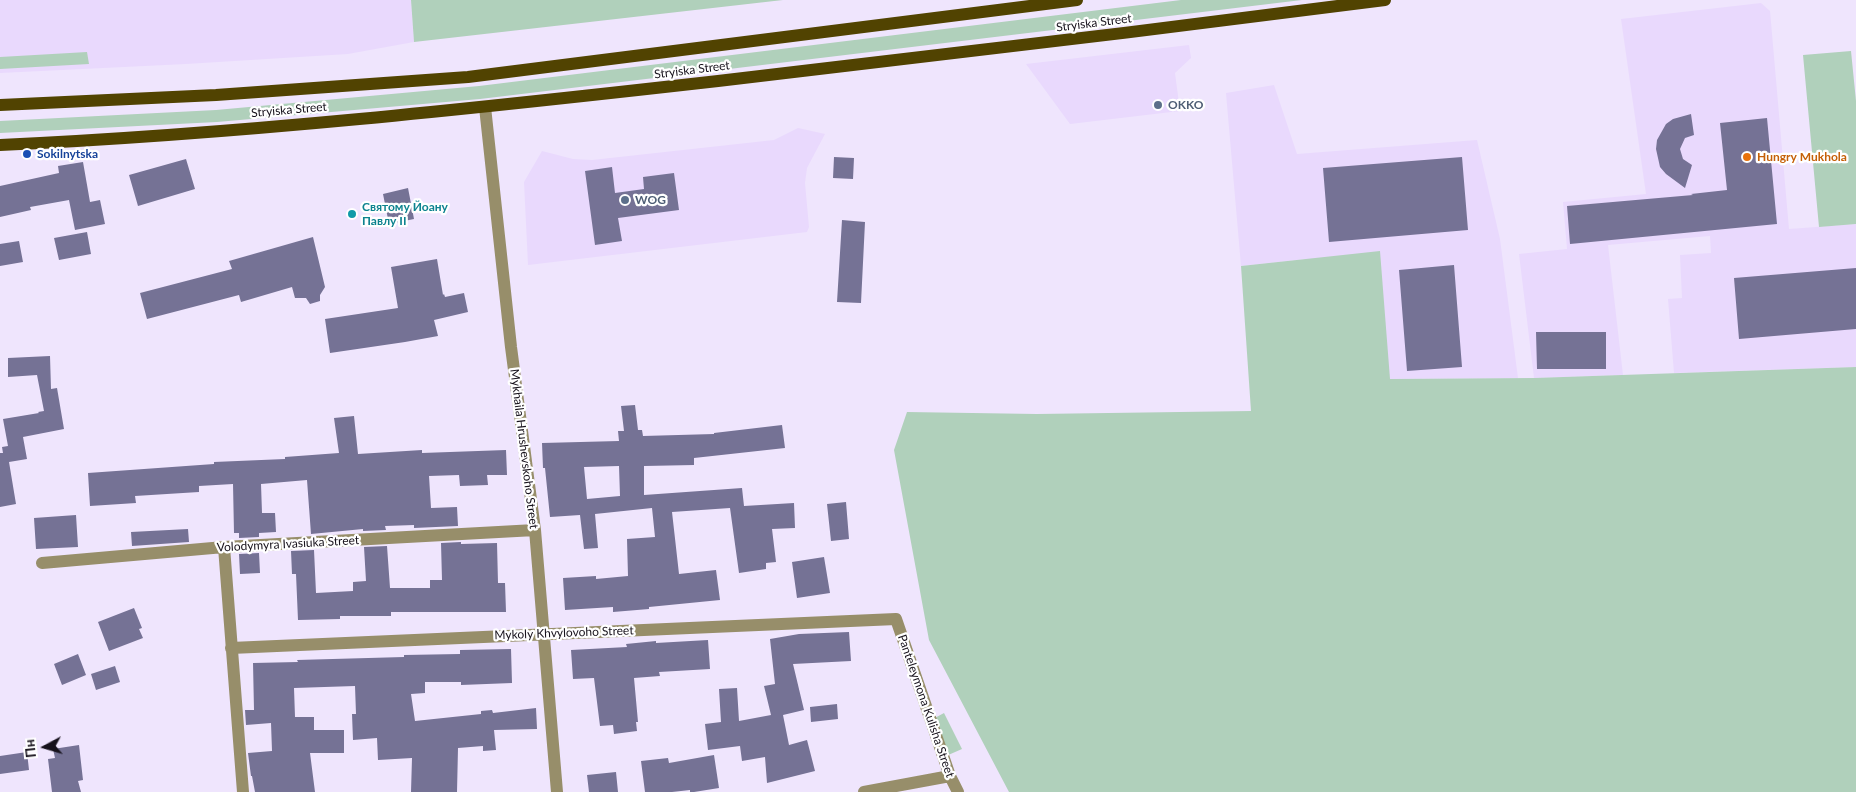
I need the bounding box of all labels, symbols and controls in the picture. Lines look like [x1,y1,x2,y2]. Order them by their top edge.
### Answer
street label: Stryiska Street [1055,11,1133,35]
street label: Stryiska Street [653,58,731,82]
place label: OKKO [1168,98,1203,112]
marker: OKKO [1152,99,1164,111]
street label: Stryiska Street [251,100,327,120]
place label: Sokilnytska [37,147,98,161]
marker: Sokilnytska [21,148,33,160]
place label: Hungry Mukhola [1757,150,1847,164]
marker: Hungry Mukhola [1741,151,1753,163]
place label: WOG [635,193,666,207]
marker: WOG [619,194,631,206]
place label: Святому Йоану Павлу ІІ [362,200,448,228]
marker: Святому Йоану Павлу ІІ [346,208,358,220]
street label: Mykhaila Hrushevskoho Street [507,368,541,530]
street label: Volodymyra Ivasiuka Street [216,533,360,555]
street label: Mykoly Khvylovoho Street [494,623,634,643]
street label: Panteleymona Kulisha Street [895,633,957,779]
north arrow [20,722,70,772]
text: Пн [20,739,39,759]

